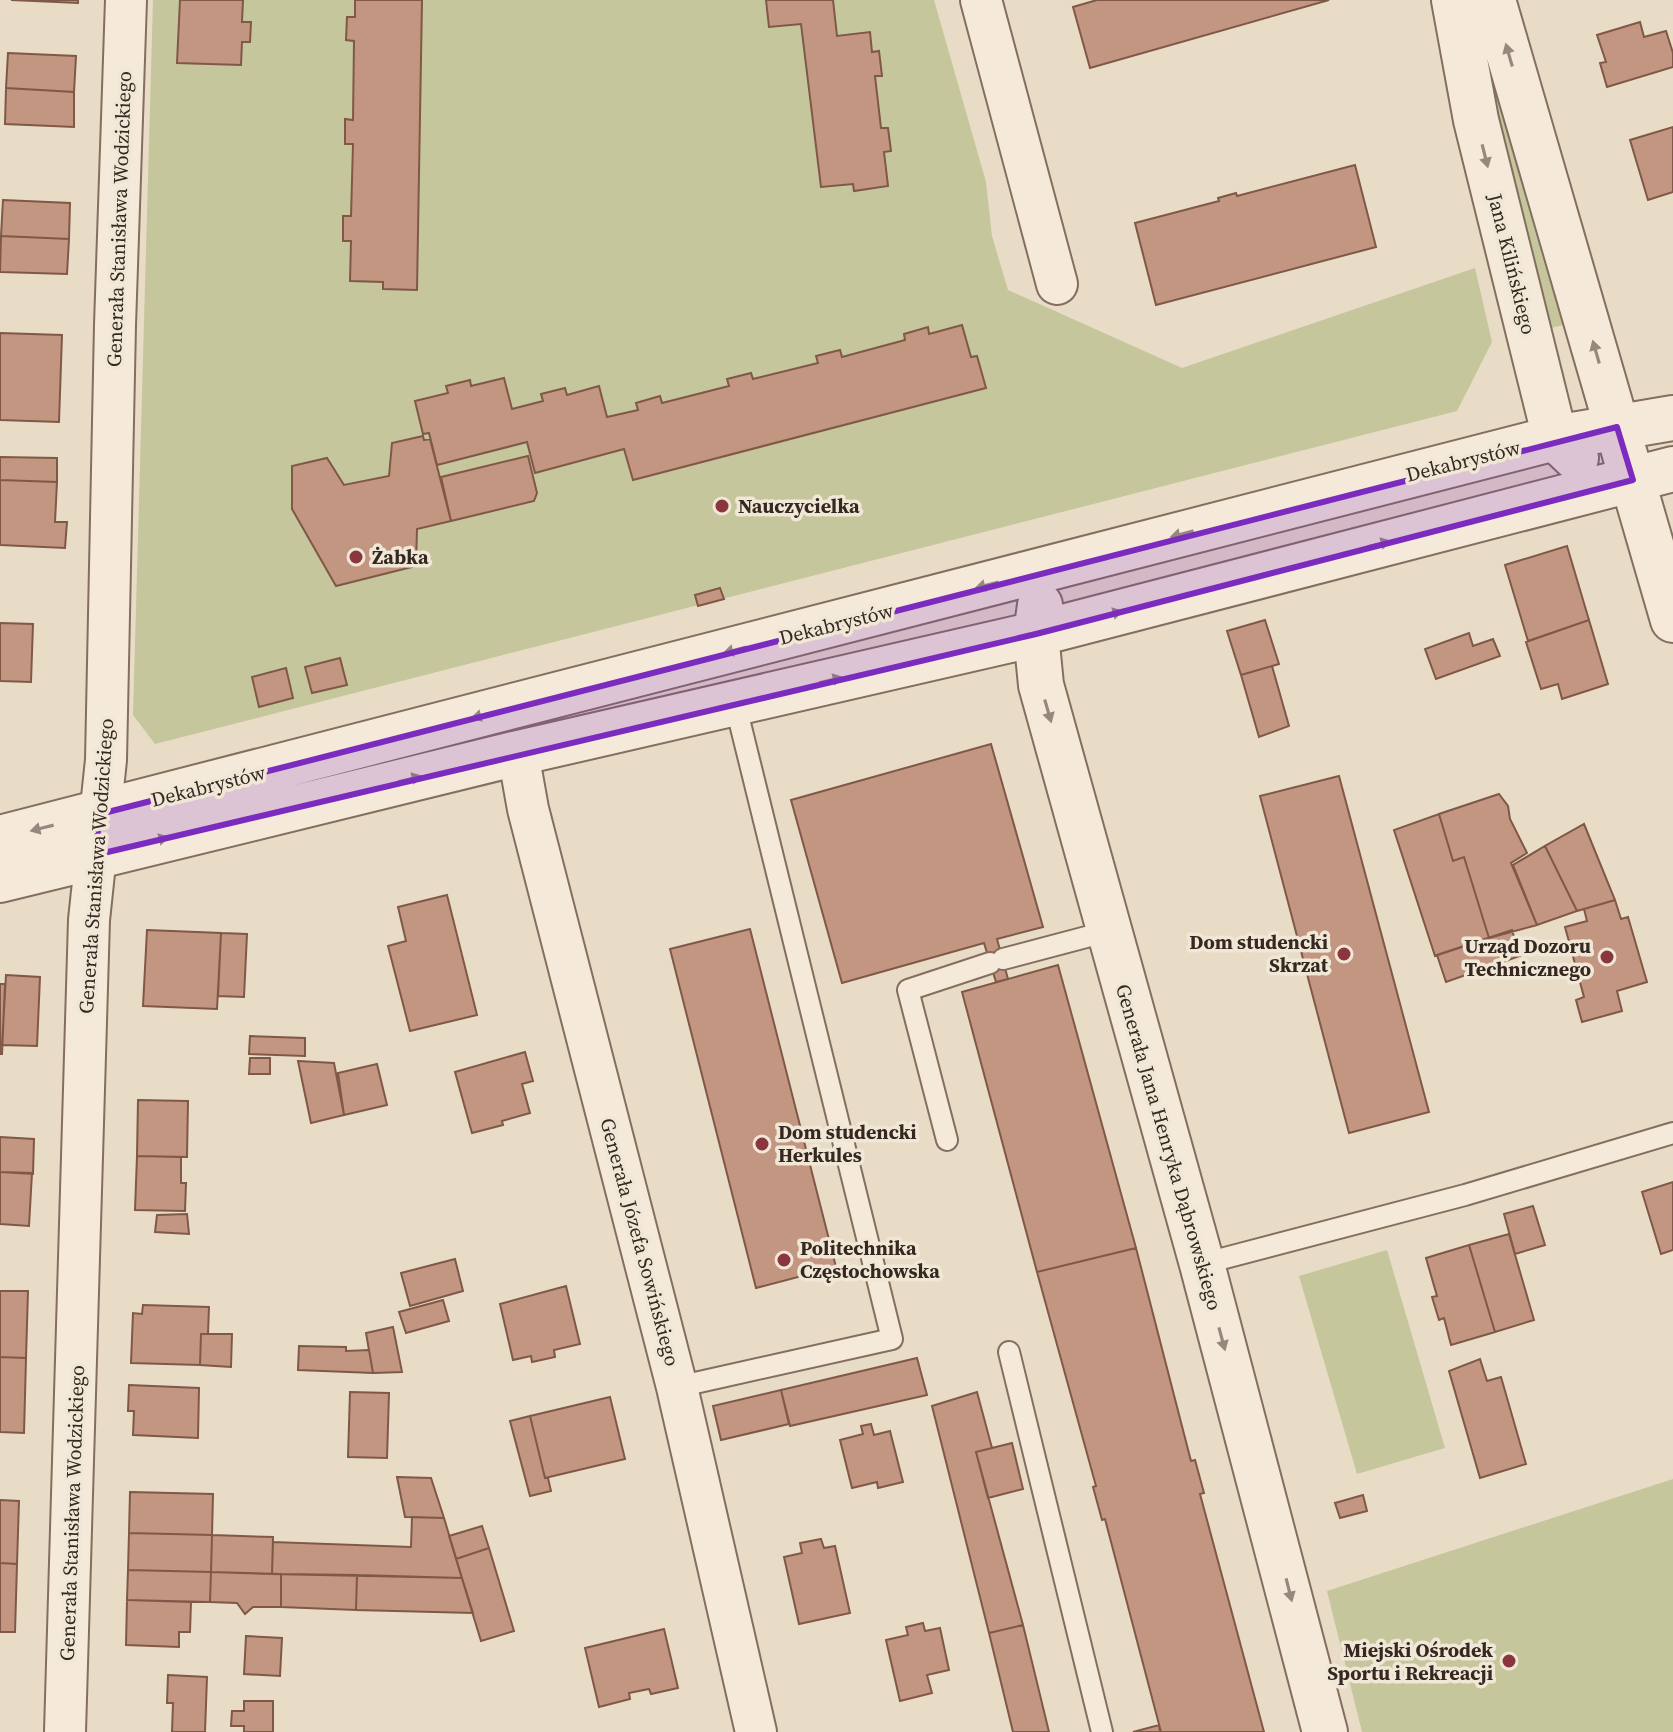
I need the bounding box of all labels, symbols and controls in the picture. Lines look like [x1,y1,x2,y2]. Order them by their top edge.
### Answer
one-way arrow [1502,42,1515,66]
street label: Generała Stanisława Wodzickiego [100,71,138,367]
one-way arrow [1479,144,1491,169]
street label: Jana Kilińskiego [1481,190,1543,337]
one-way arrow [1589,339,1602,363]
street label: Dekabrystów [1403,433,1524,489]
place label: Nauczycielka [738,492,860,520]
marker: Nauczycielka [713,497,731,515]
one-way arrow [1169,528,1194,540]
one-way arrow [1367,538,1392,550]
place label: Żabka [372,543,429,571]
marker: Żabka [347,548,365,566]
one-way arrow [974,580,999,592]
street label: Dekabrystów [776,596,897,652]
one-way arrow [1099,608,1124,620]
one-way arrow [723,644,748,656]
one-way arrow [818,674,843,686]
one-way arrow [1042,698,1054,723]
one-way arrow [471,709,496,721]
street label: Generała Stanisława Wodzickiego [72,717,120,1015]
street label: Dekabrystów [148,758,269,814]
one-way arrow [397,772,422,784]
one-way arrow [29,822,54,835]
one-way arrow [145,833,170,845]
place label: Dom studencki Skrzat [1189,928,1329,979]
place label: Urząd Dozoru Technicznego [1464,932,1591,983]
marker: Dom studencki Skrzat [1335,945,1353,963]
marker: Urząd Dozoru Technicznego [1598,948,1616,966]
street label: Generała Jana Henryka Dąbrowskiego [1109,981,1229,1313]
street label: Generała Józefa Sowińskiego [593,1115,687,1369]
place label: Dom studencki Herkules [778,1118,917,1169]
marker: Dom studencki Herkules [753,1135,771,1153]
place label: Politechnika Częstochowska [800,1234,940,1285]
marker: Politechnika Częstochowska [775,1251,793,1269]
one-way arrow [1217,1326,1229,1351]
street label: Generała Stanisława Wodzickiego [53,1365,91,1661]
one-way arrow [1283,1578,1295,1603]
place label: Miejski Ośrodek Sportu i Rekreacji [1327,1636,1493,1687]
marker: Miejski Ośrodek Sportu i Rekreacji [1500,1652,1518,1670]

